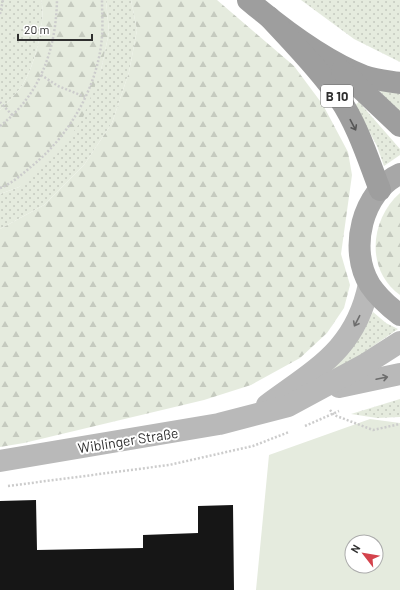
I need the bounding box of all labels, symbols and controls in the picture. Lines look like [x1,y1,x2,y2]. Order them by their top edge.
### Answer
scale bar [18,16,92,42]
text: 20 m [24,22,50,36]
road number: B 10 [321,85,353,107]
one-way arrow [350,119,357,131]
one-way arrow [353,314,361,326]
one-way arrow [375,373,388,381]
street label: Wiblinger Straße [77,424,179,456]
north arrow [344,534,384,574]
text: N [348,542,362,555]

